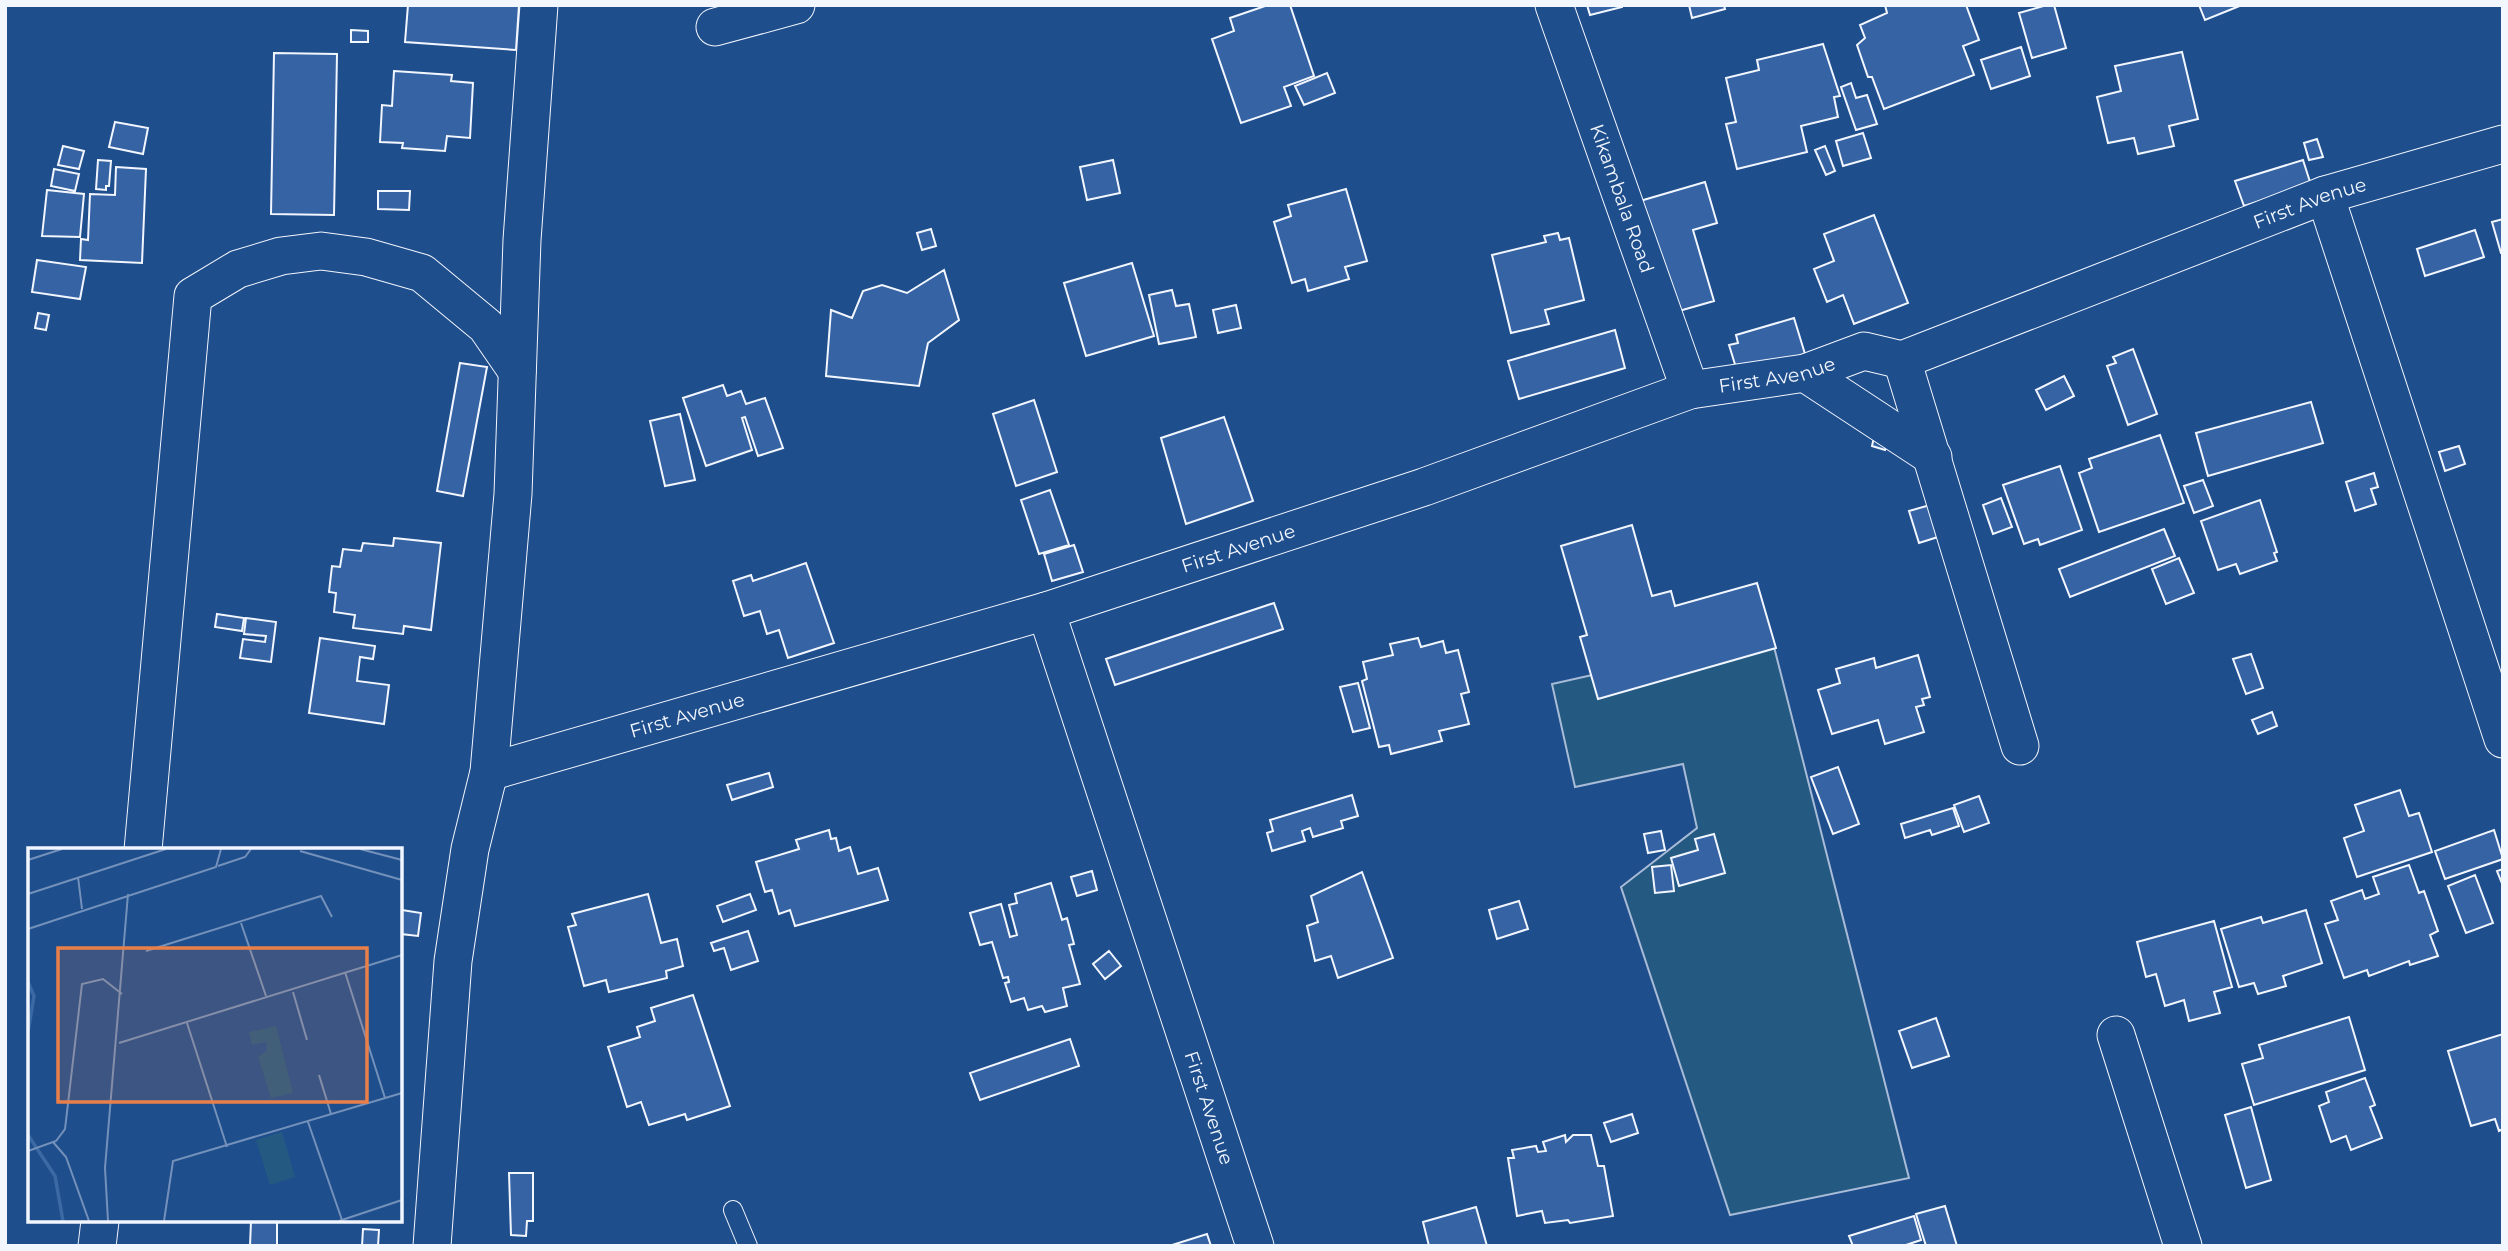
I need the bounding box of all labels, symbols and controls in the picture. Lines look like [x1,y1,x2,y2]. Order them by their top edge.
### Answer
street label: Kikambala Road [1585,121,1659,276]
street label: First Avenue [2250,173,2369,234]
street label: First Avenue [1717,352,1838,398]
street label: First Avenue [1178,519,1298,578]
street label: First Avenue [627,688,747,743]
inset map [28,848,402,1223]
street label: First Avenue [1180,1048,1238,1168]

